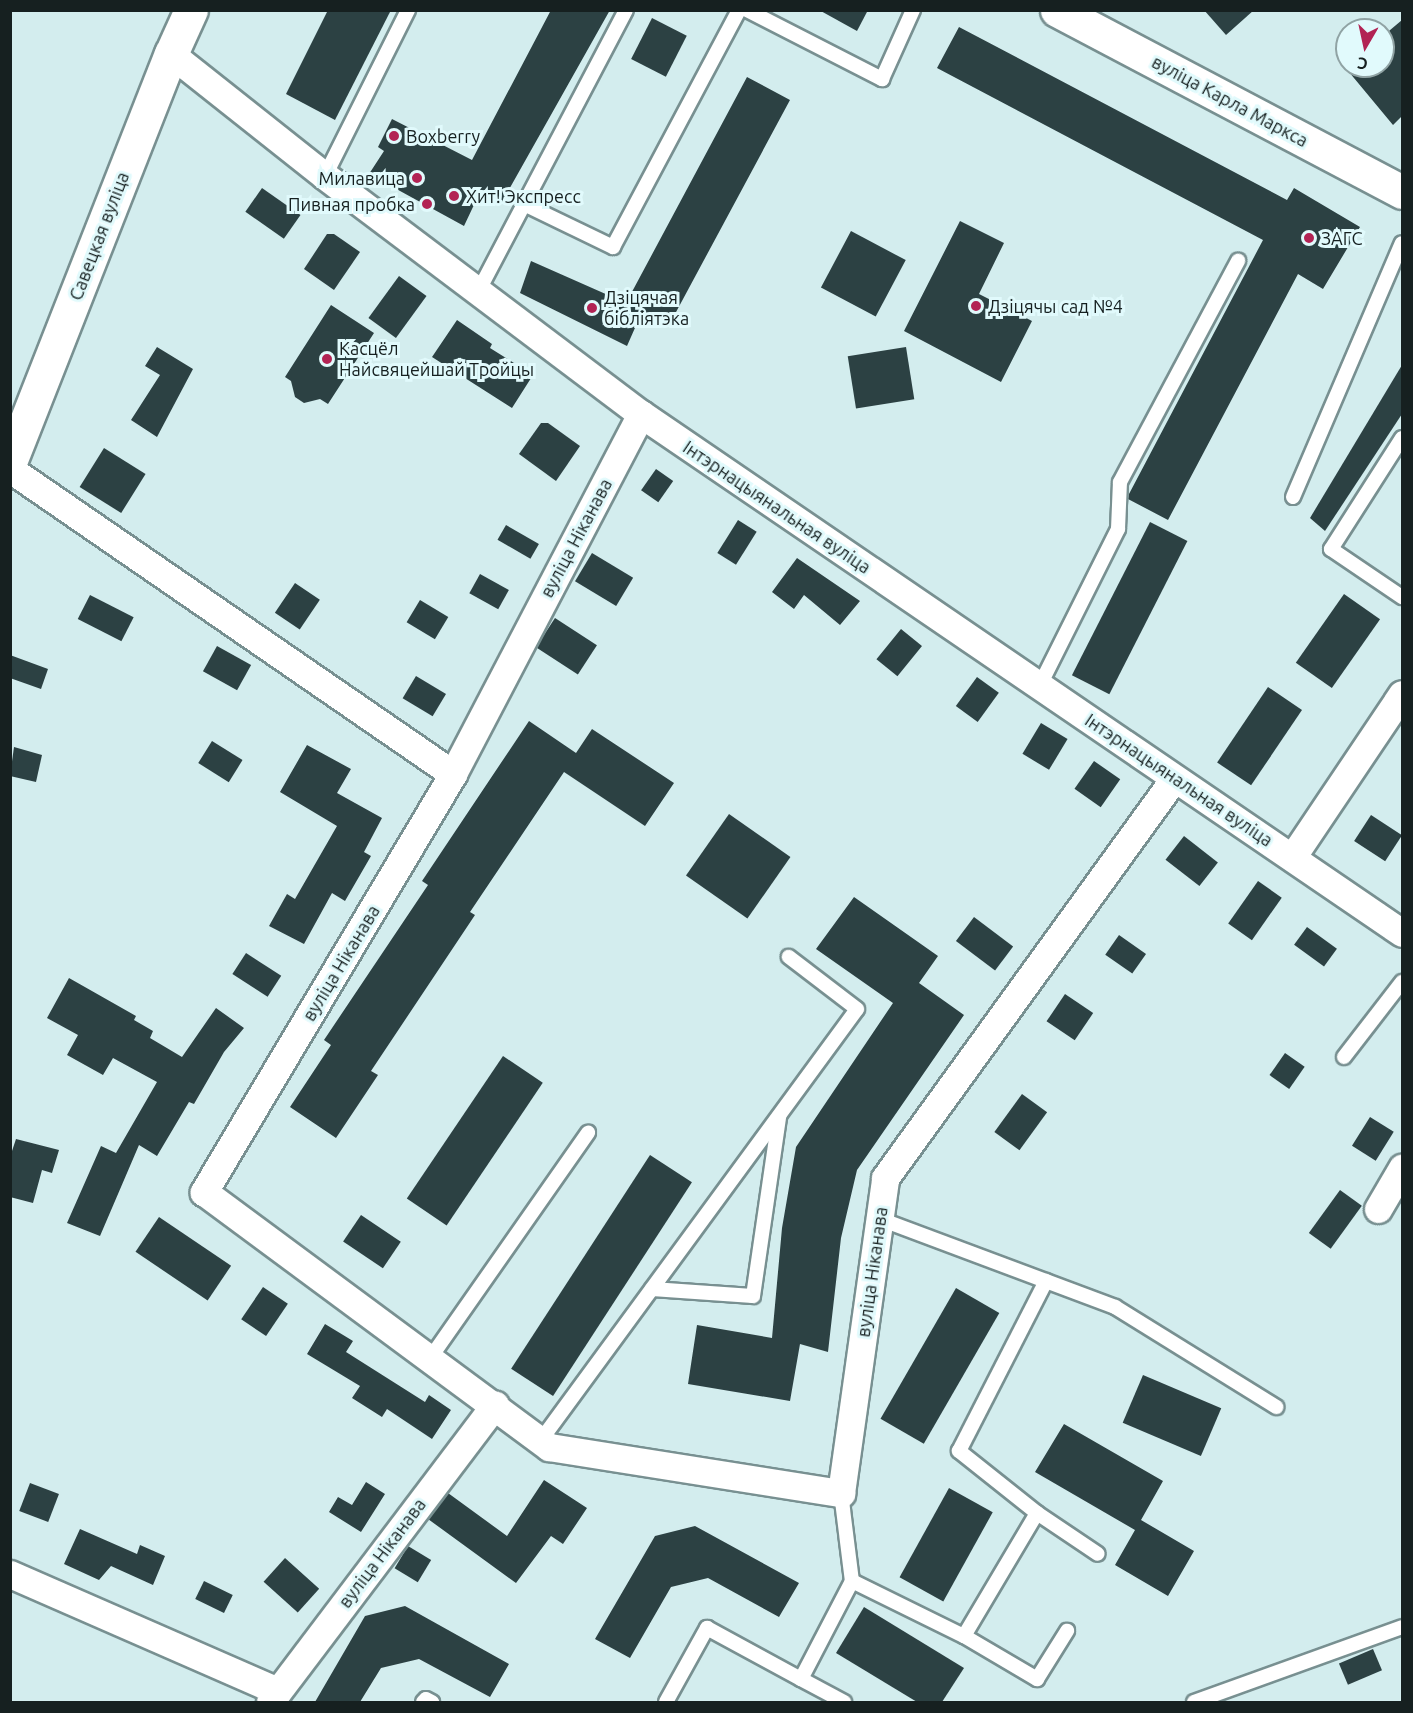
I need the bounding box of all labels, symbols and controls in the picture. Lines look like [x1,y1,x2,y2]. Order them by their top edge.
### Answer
north arrow [1335,18,1395,78]
street label: вуліца Карла Маркса [1148,51,1312,151]
text: С [1356,54,1369,73]
place label: Boxberry [406,125,480,147]
marker: Boxberry [387,129,401,143]
place label: Милавица [319,167,405,189]
street label: Савецкая вуліца [65,169,133,303]
marker: Милавица [410,171,424,185]
place label: Хит! Экспресс [466,185,581,207]
marker: Хит! Экспресс [447,189,461,203]
place label: Пивная пробка [288,193,415,215]
marker: Пивная пробка [420,197,434,211]
place label: ЗАГС [1321,227,1362,249]
marker: ЗАГС [1302,231,1316,245]
place label: Дзіцячая бібліятэка [604,287,689,330]
place label: Дзіцячы сад №4 [988,295,1123,317]
marker: Дзіцячы сад №4 [969,299,983,313]
marker: Дзіцячая бібліятэка [585,301,599,315]
place label: Касцёл Найсвяцейшай Тройцы [339,338,534,380]
marker: Касцёл Найсвяцейшай Тройцы [320,352,334,366]
street label: Інтэрнацыянальная вуліца [679,436,875,578]
street label: вуліца Ніканава [536,475,616,601]
street label: Інтэрнацыянальная вуліца [1081,709,1277,851]
street label: вуліца Ніканава [298,901,384,1025]
street label: вуліца Ніканава [852,1205,892,1339]
street label: вуліца Ніканава [334,1494,430,1612]

